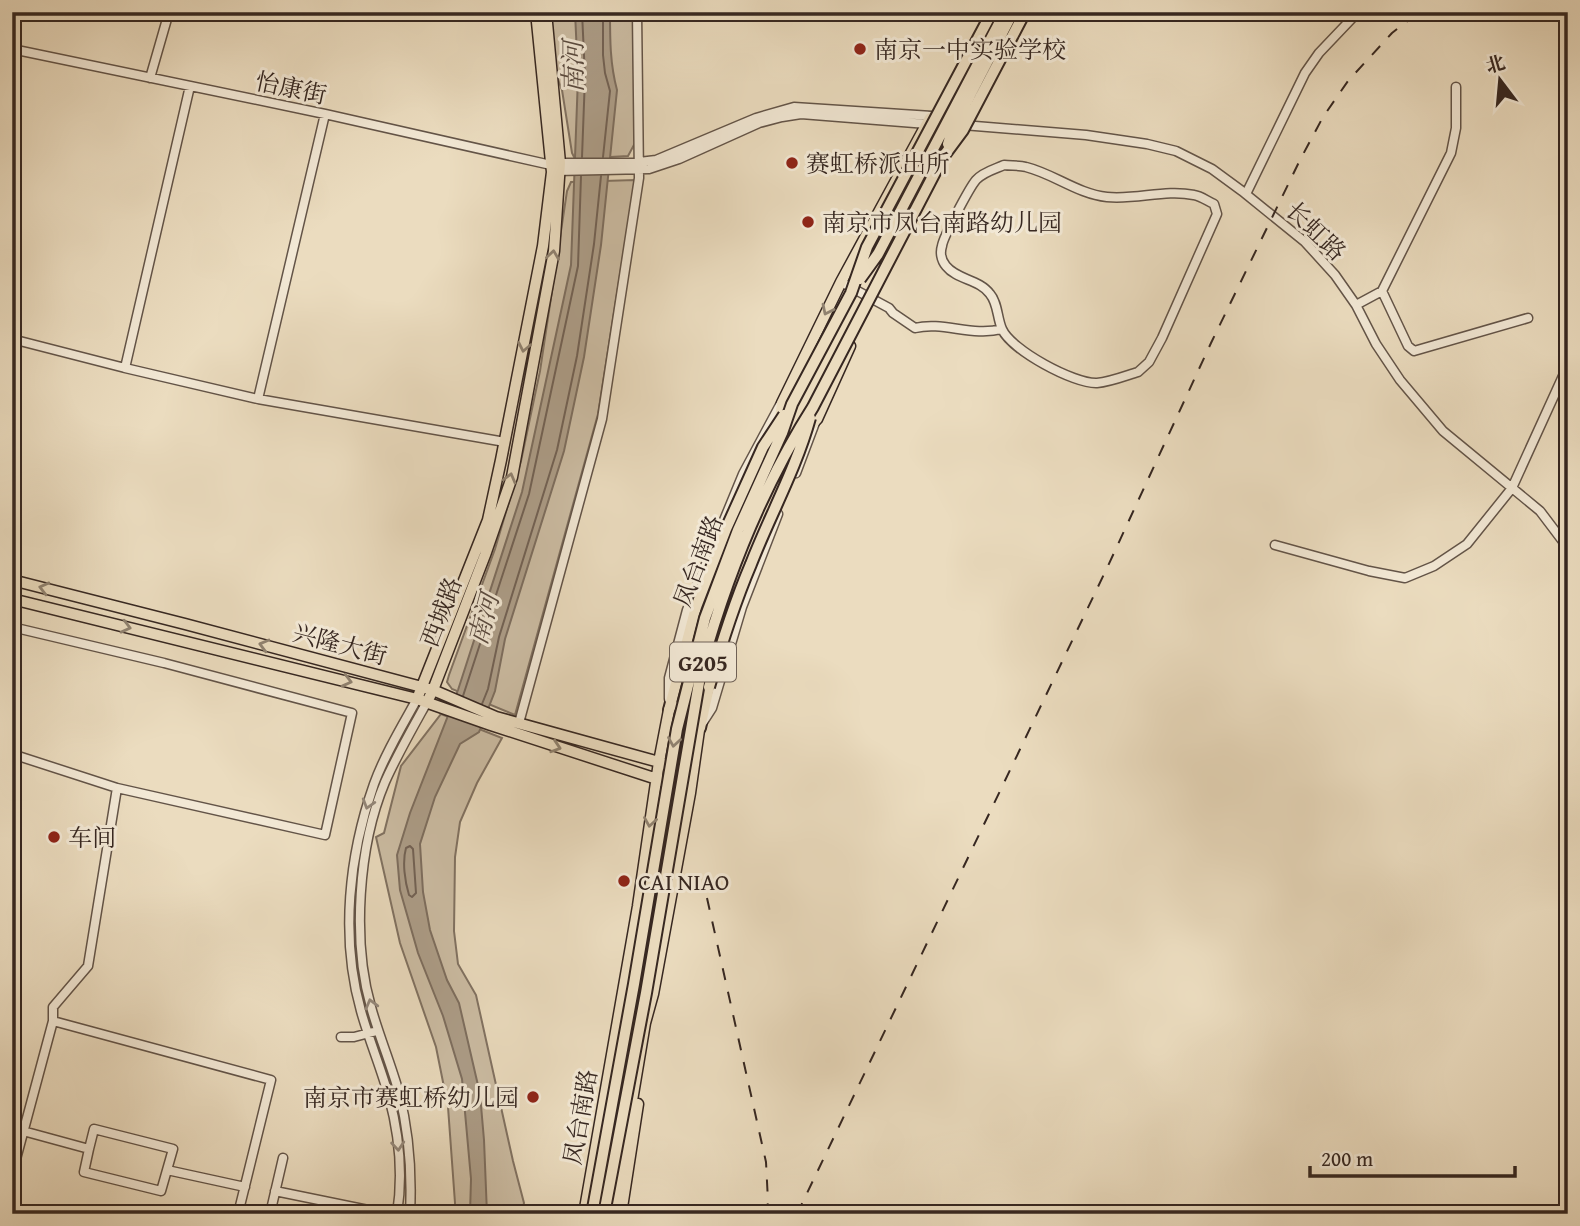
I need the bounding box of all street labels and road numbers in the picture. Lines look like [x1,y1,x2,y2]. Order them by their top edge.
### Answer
street label: 怡康街 [252,63,330,113]
street label: 长虹路 [1278,193,1354,269]
street label: 凤台南路 [664,510,732,612]
street label: 西城路 [412,572,470,652]
street label: 兴隆大街 [289,615,391,673]
road number: G205 [670,642,736,682]
street label: 凤台南路 [554,1067,606,1167]

